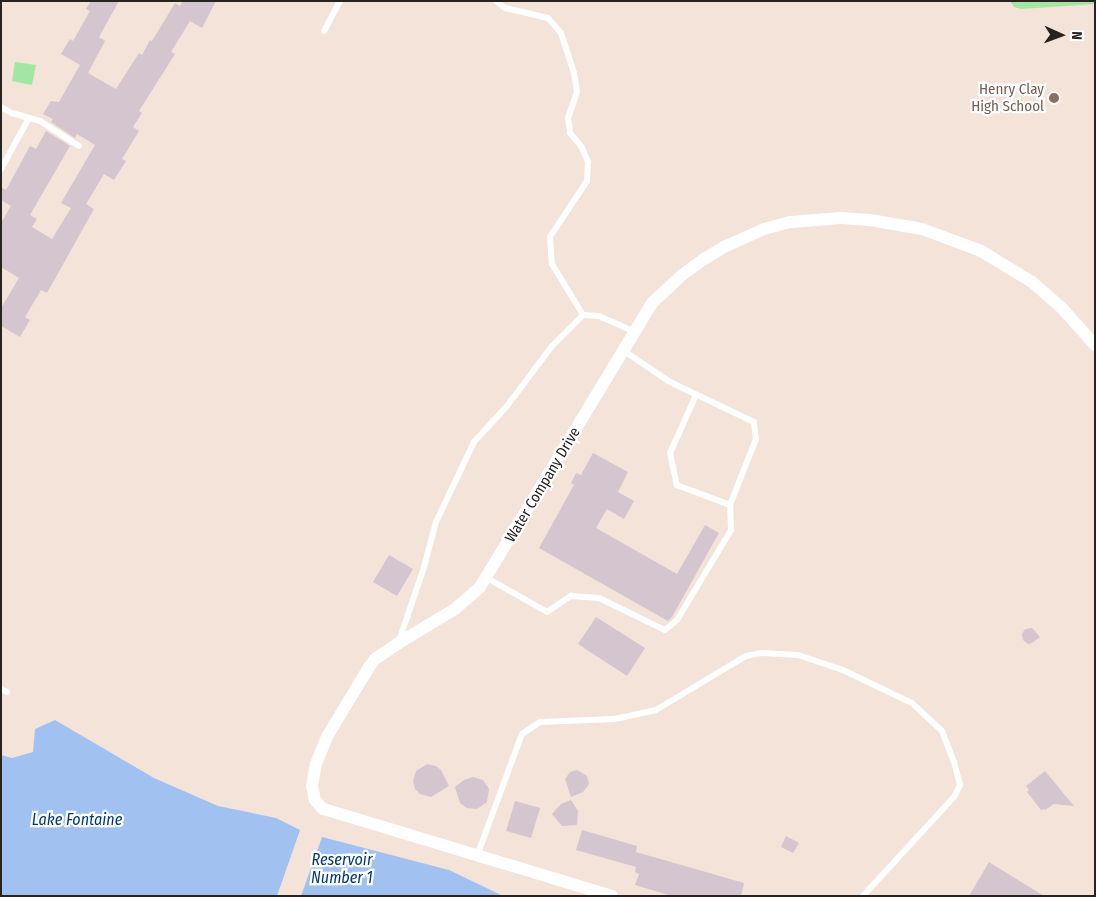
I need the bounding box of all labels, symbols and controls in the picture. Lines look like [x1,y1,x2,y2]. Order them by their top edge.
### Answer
north arrow [1036,10,1086,60]
text: N [1068,31,1085,40]
place label: Henry Clay High School [971,80,1044,115]
marker: Henry Clay High School [1048,92,1060,104]
street label: Water Company Drive [502,424,584,546]
water label: Lake Fontaine [32,810,122,830]
water label: Reservoir Number 1 [311,850,373,888]

